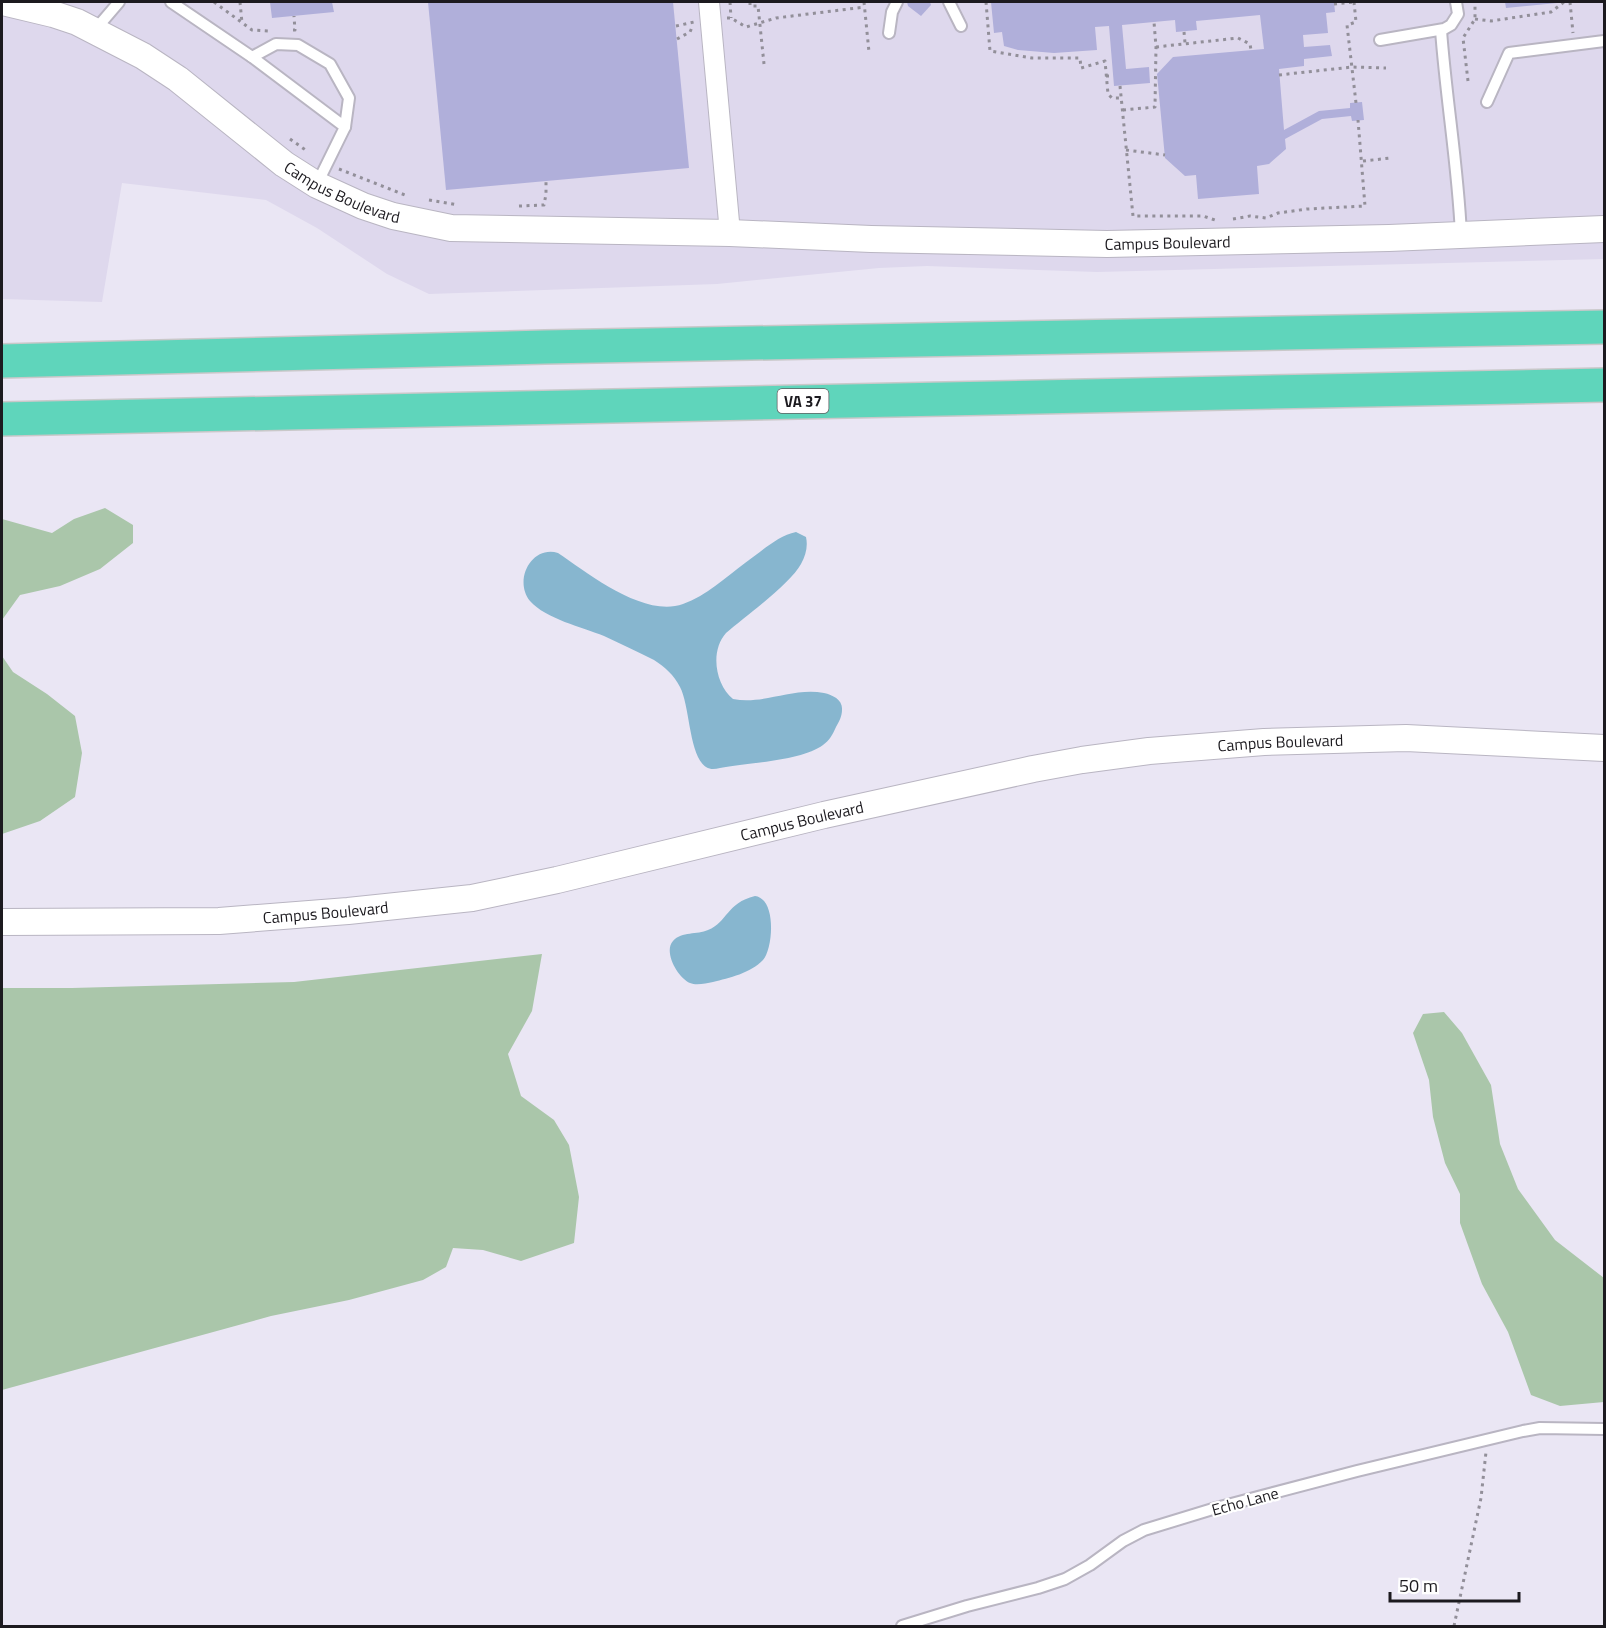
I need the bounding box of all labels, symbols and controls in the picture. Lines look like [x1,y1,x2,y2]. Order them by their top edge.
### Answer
street label: Campus Boulevard [280,155,402,229]
street label: Campus Boulevard [1104,229,1231,256]
road number: VA 37 [778,389,828,413]
street label: Campus Boulevard [1217,728,1344,758]
street label: Campus Boulevard [738,795,866,847]
street label: Campus Boulevard [262,895,390,930]
street label: Echo Lane [1209,1481,1281,1521]
scale bar [1390,1565,1519,1603]
text: 50 m [1399,1572,1438,1599]

